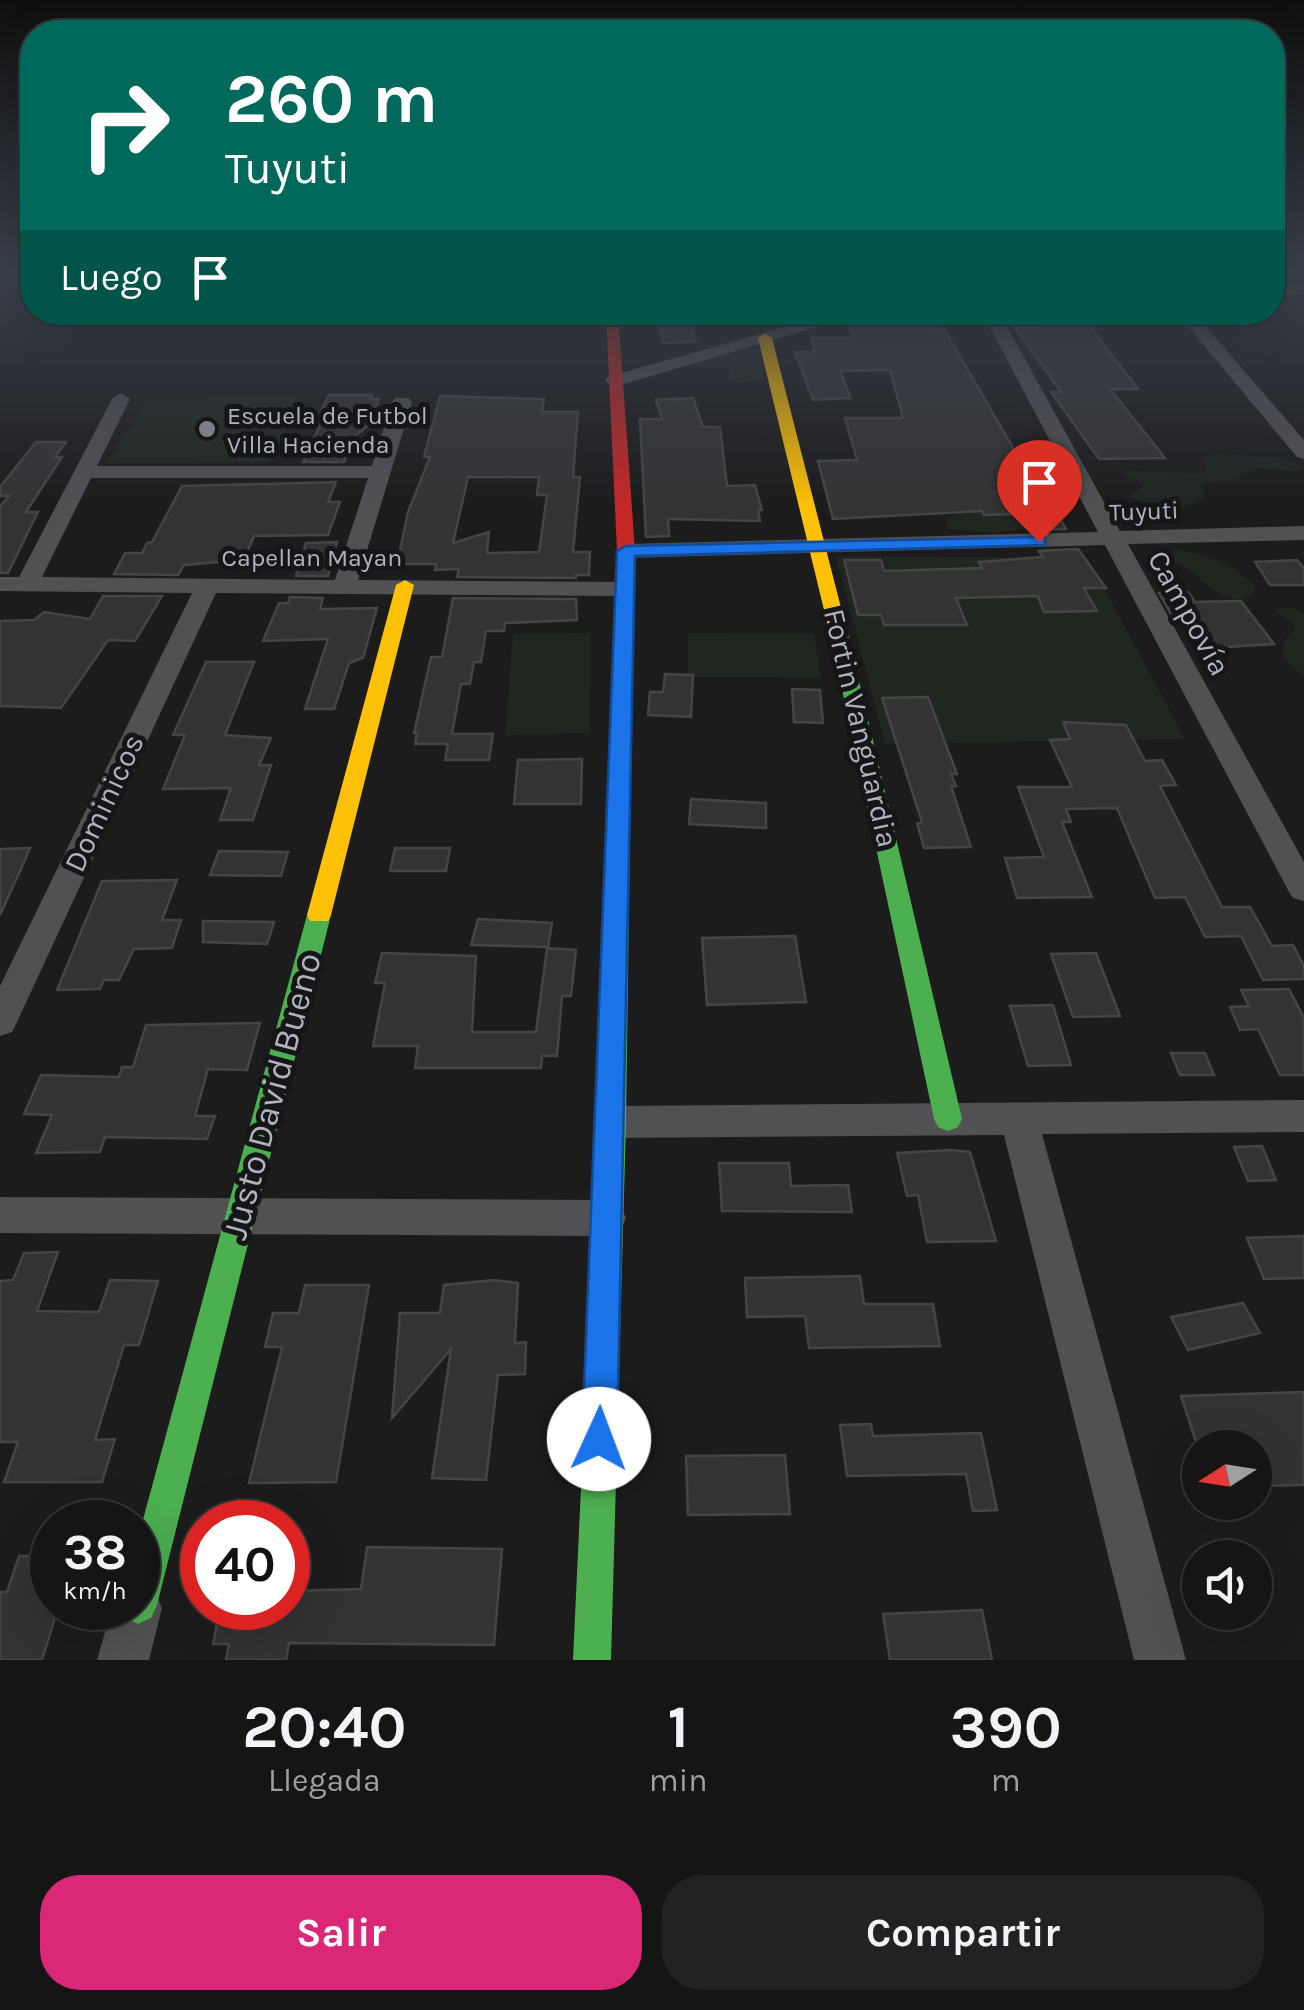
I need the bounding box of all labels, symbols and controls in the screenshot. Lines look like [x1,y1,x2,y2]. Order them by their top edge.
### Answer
text: 260 m [225,58,438,140]
icon: right [60,60,190,190]
text: Tuyuti [225,142,350,194]
icon: arrive [183,250,238,305]
text: Luego [60,255,163,300]
place label: Escuela de Futbol Villa Hacienda [227,401,428,459]
marker: Escuela de Futbol Villa Hacienda [196,418,218,440]
pin [997,440,1082,543]
icon: arrive [1012,455,1067,510]
street label: Tuyuti [1109,495,1179,527]
street label: Capellan Mayan [222,543,402,572]
street label: Campovía [1140,544,1238,682]
street label: Fortin Vanguardia [816,605,906,851]
street label: Dominicos [56,728,152,878]
street label: Justo David Bueno [214,948,330,1244]
position arrow [547,1387,651,1491]
north arrow [1182,1430,1272,1520]
map controls [1182,1430,1272,1630]
speed limit sign: 40 [180,1500,310,1630]
text: 38 [63,1523,127,1582]
button: sound [1182,1540,1272,1630]
text: km/h [63,1576,127,1605]
text: 20:40 [242,1692,406,1762]
text: 1 [667,1692,689,1762]
text: 390 [950,1692,1062,1762]
text: Llegada [268,1762,381,1799]
text: min [649,1762,708,1799]
text: m [991,1762,1021,1799]
button: Salir [40,1875,642,1990]
button: Compartir [662,1875,1264,1990]

